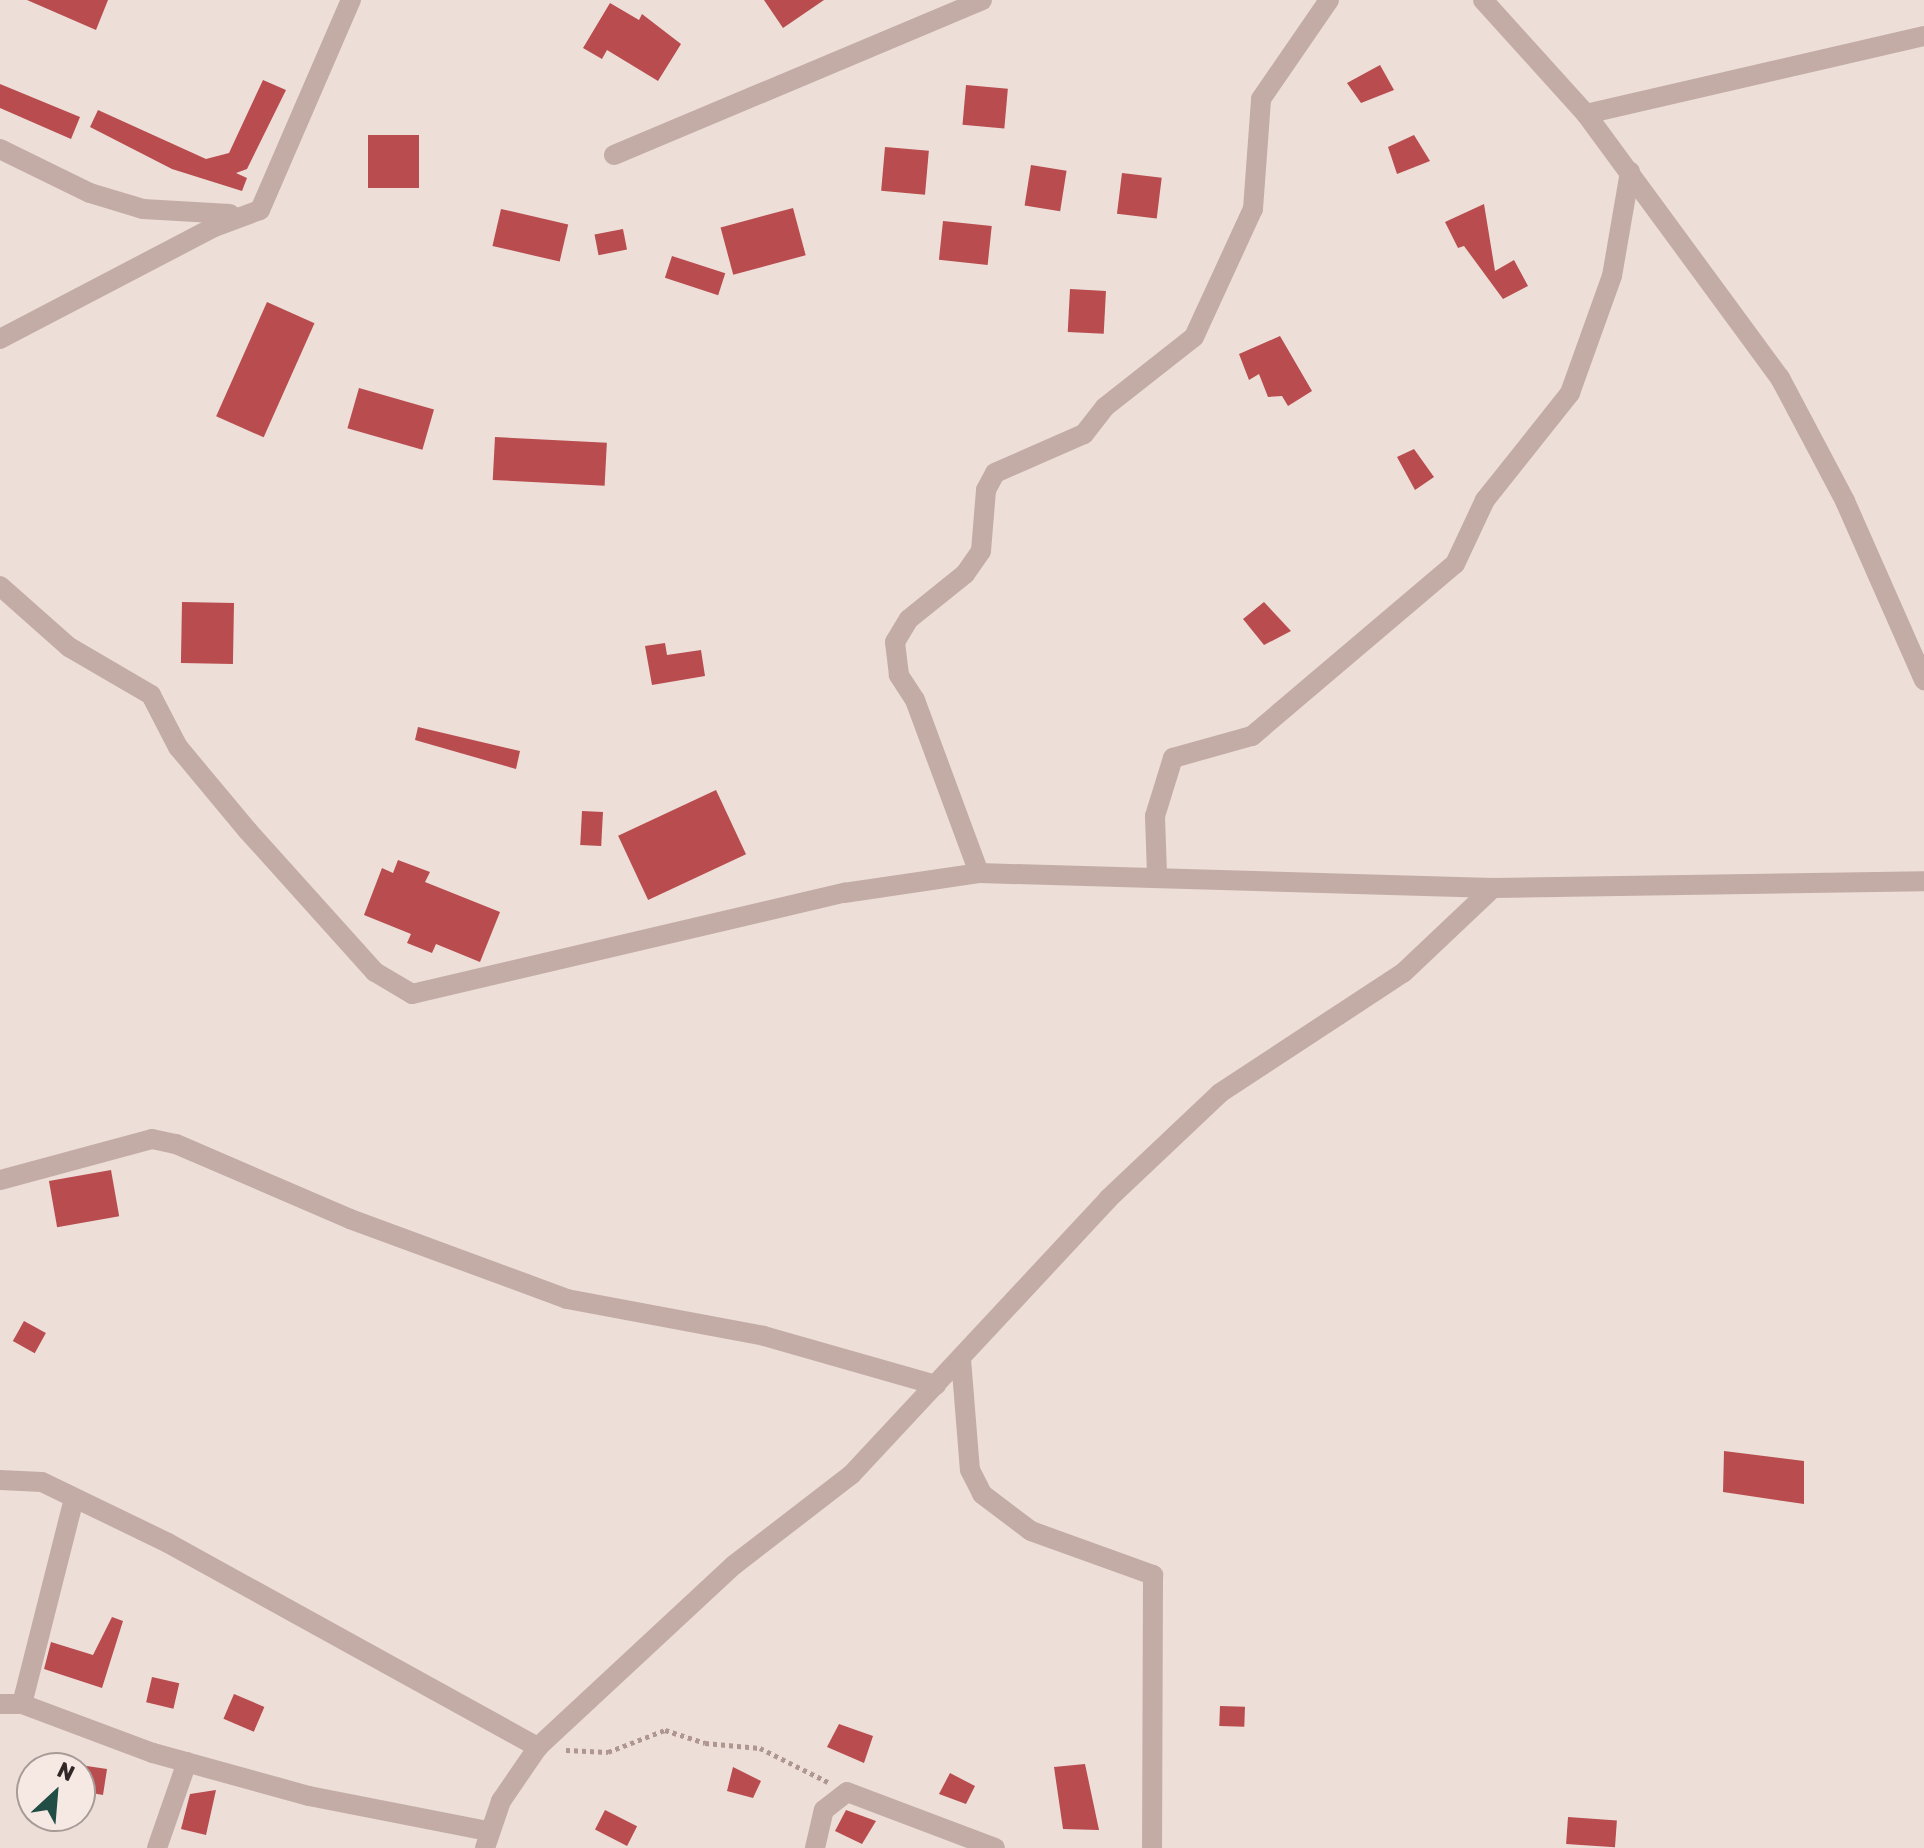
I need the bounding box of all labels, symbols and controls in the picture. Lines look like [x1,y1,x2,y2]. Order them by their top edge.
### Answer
north arrow [16,1752,96,1832]
text: N [53,1756,79,1787]

